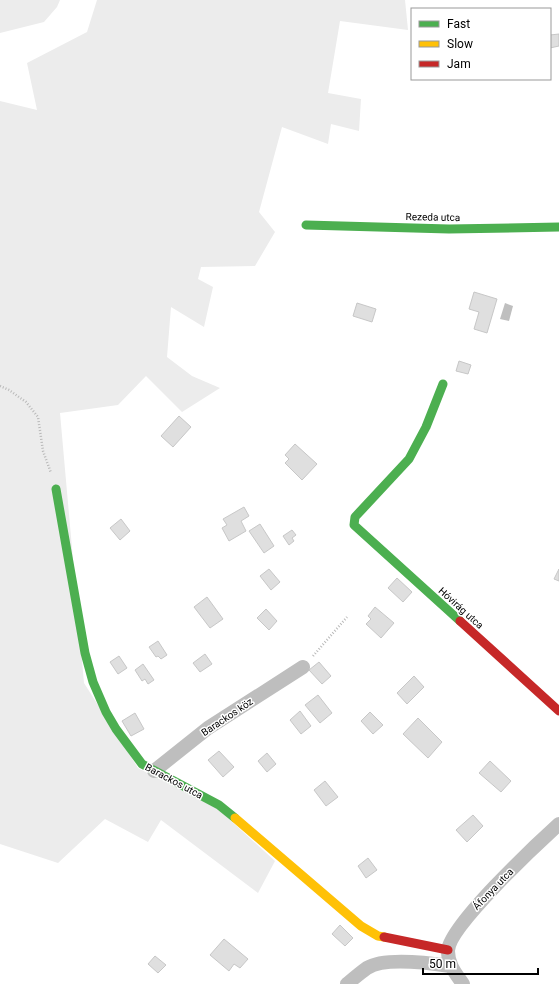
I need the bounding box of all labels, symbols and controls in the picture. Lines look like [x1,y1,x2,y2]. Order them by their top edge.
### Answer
legend [411,8,551,80]
text: Fast [447,17,470,31]
text: Slow [447,37,473,51]
text: Jam [447,57,471,71]
street label: Rezeda utca [406,211,460,223]
street label: Hóvirág utca [436,585,486,631]
street label: Barackos köz [199,696,255,738]
street label: Barackos utca [143,761,205,801]
street label: Áfonya utca [470,865,515,912]
scale bar [423,950,538,976]
text: 50 m [429,957,456,971]

